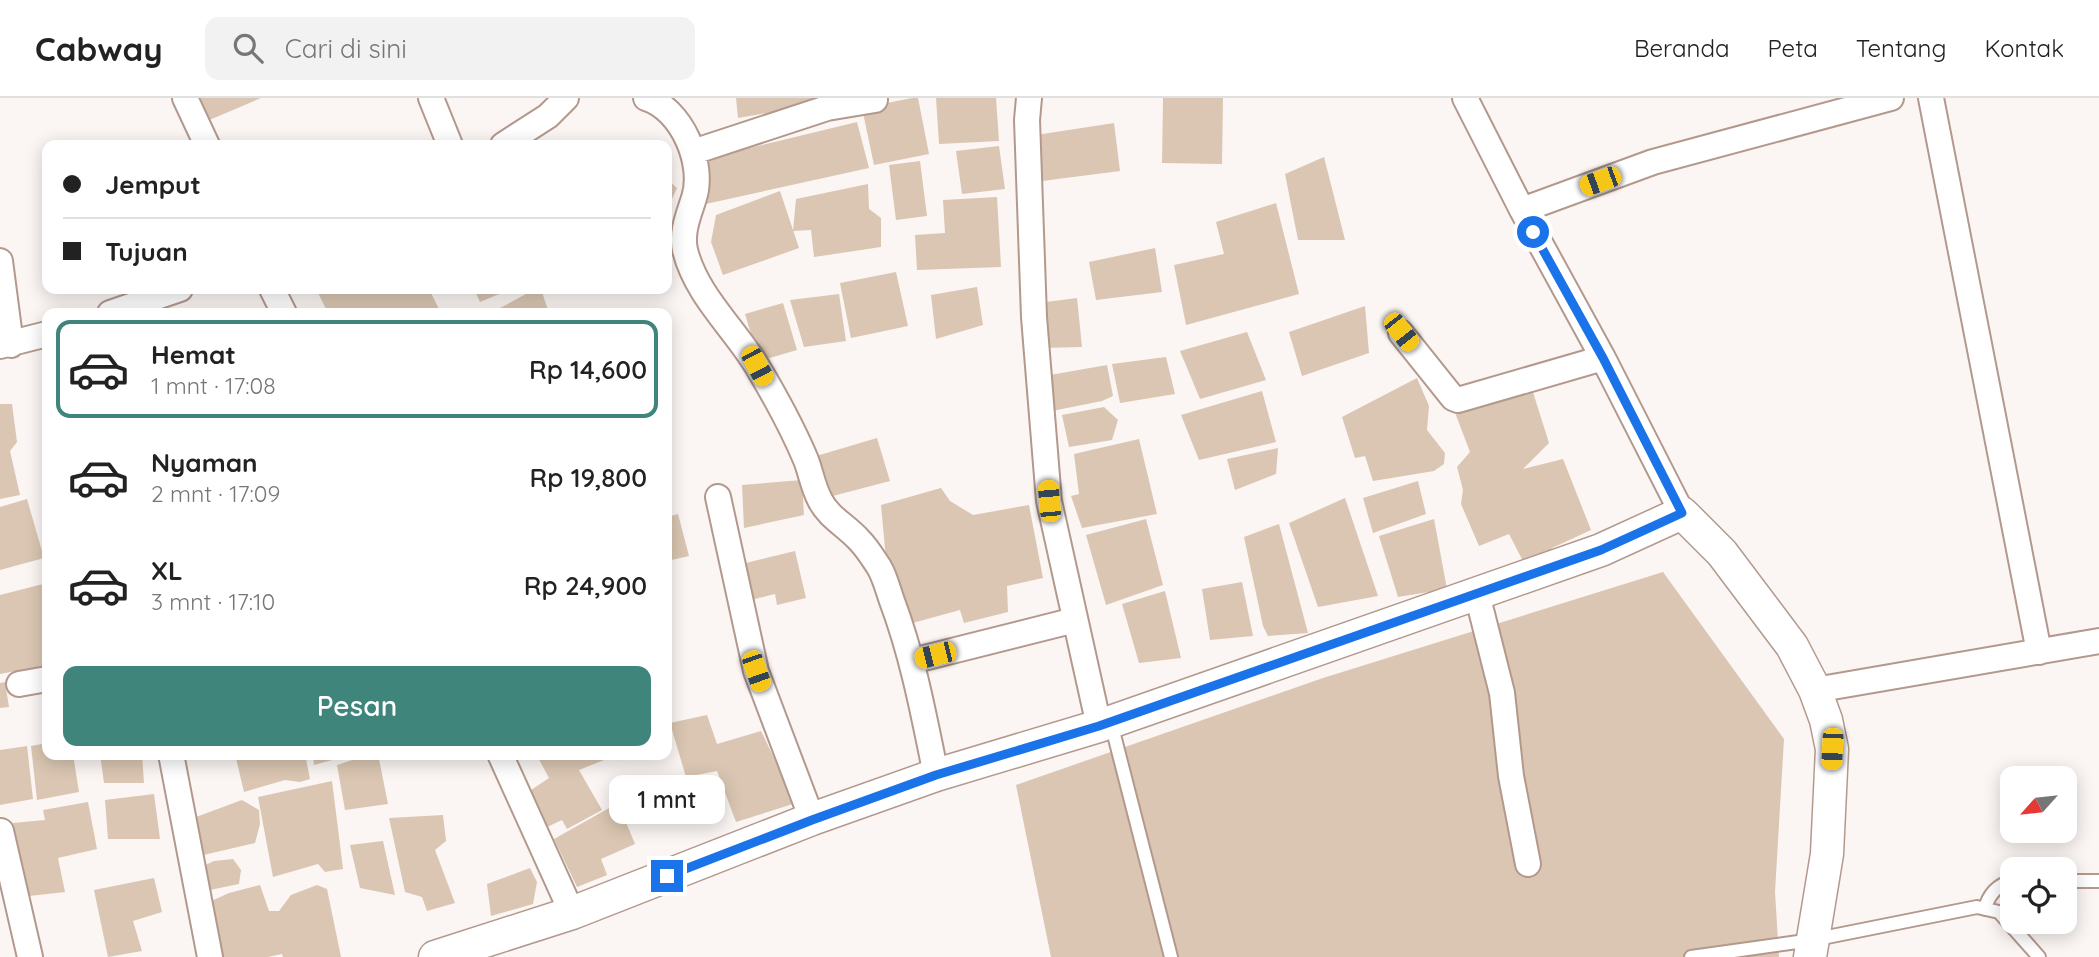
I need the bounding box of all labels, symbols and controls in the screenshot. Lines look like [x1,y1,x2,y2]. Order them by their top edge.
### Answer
search box [205,17,695,80]
text: Cabway [35,28,163,69]
icon: search [229,29,267,67]
text: Cari di sini [285,32,407,65]
text: Beranda [1634,33,1730,63]
text: Peta [1768,33,1818,63]
text: Tentang [1856,33,1946,63]
text: Kontak [1984,33,2064,63]
car [1577,164,1624,198]
text: Jemput [105,168,201,201]
route start [1517,216,1549,248]
text: Tujuan [105,235,188,268]
car [1380,309,1423,355]
icon: car [67,338,130,401]
text: Hemat [151,338,236,371]
car [738,343,777,389]
text: Rp 14,600 [529,353,647,386]
text: 1 mnt · 17:08 [151,371,276,400]
icon: car [67,446,130,509]
text: Nyaman [151,446,258,479]
text: Rp 19,800 [530,461,647,494]
text: 2 mnt · 17:09 [151,479,280,508]
car [1037,479,1062,523]
icon: car [67,554,130,617]
text: XL [151,554,183,587]
text: Rp 24,900 [524,569,647,602]
text: 3 mnt · 17:10 [151,587,275,616]
car [913,640,958,670]
car [740,648,773,694]
button: Pesan [63,666,651,746]
car [1821,727,1844,771]
north arrow [2000,766,2077,844]
map controls [2000,766,2077,934]
callout: 1 mnt [609,774,725,824]
text: 1 mnt [638,785,696,814]
button: locate [2000,857,2077,934]
route end [651,860,683,892]

